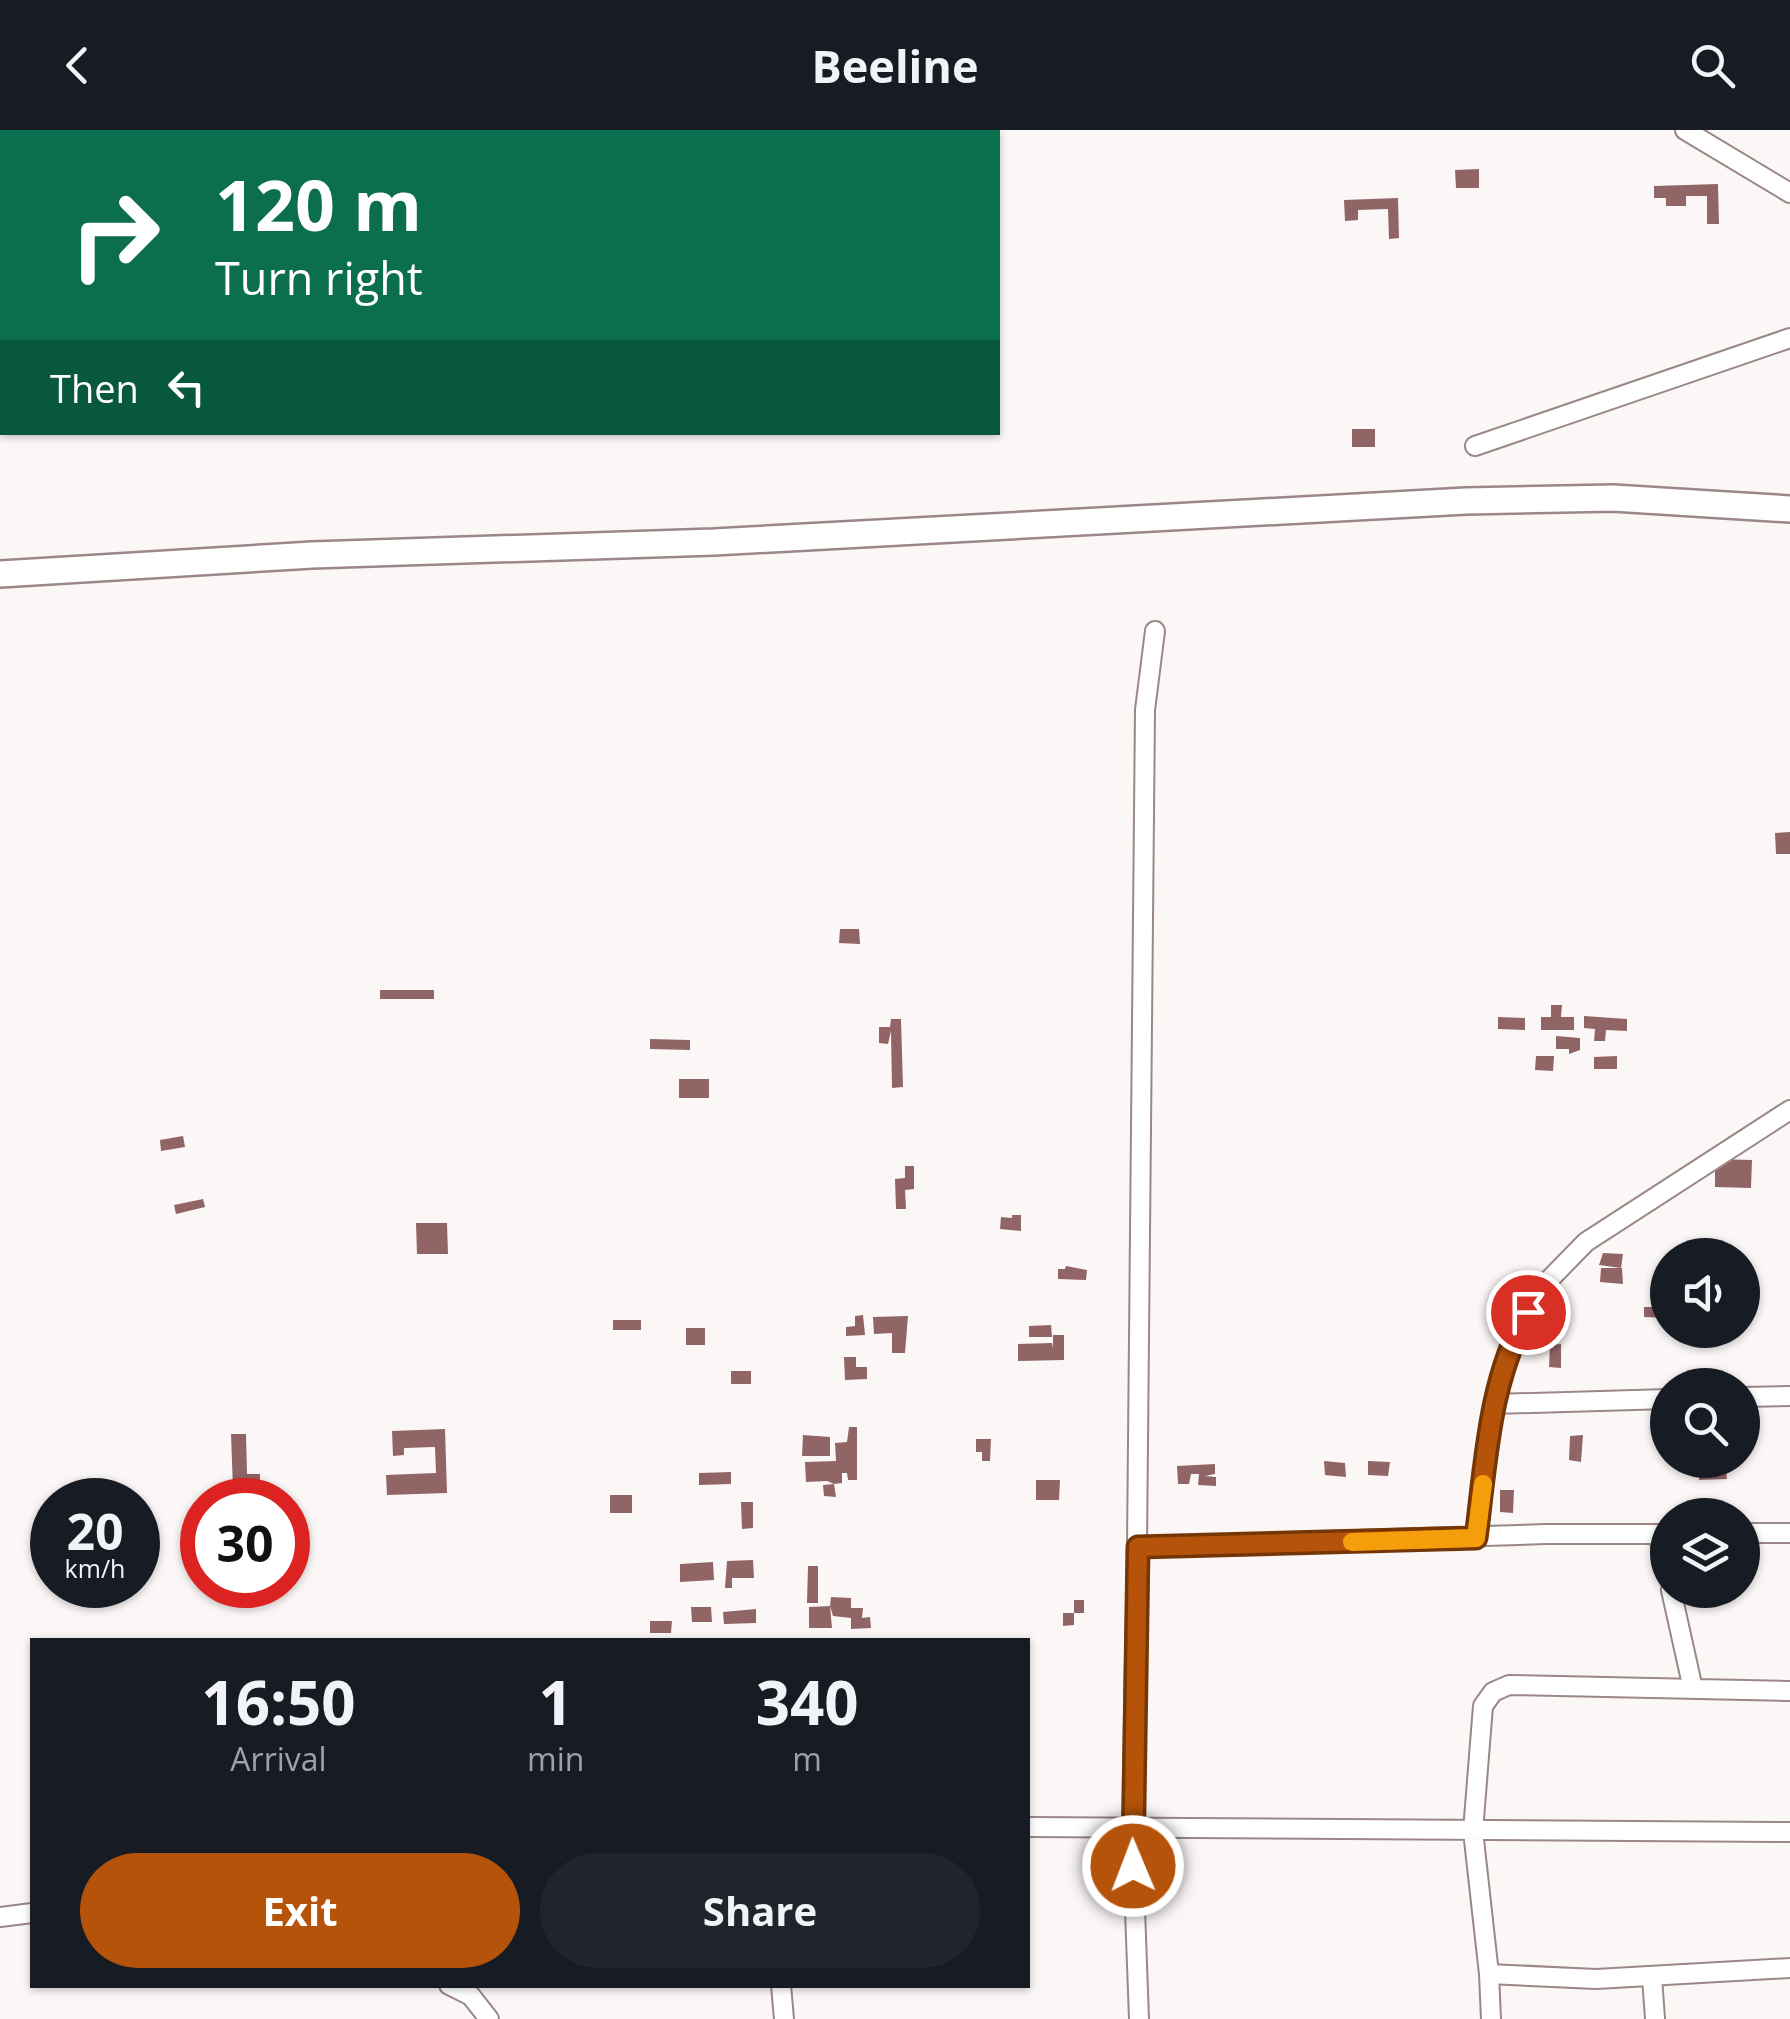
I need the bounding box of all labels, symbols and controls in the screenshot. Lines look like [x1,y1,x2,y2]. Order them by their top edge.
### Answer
text: Beeline [811,35,979,96]
icon: back [50,38,105,93]
icon: search [1685,38,1740,93]
text: 120 m [215,156,422,252]
icon: right [50,170,180,300]
text: Turn right [215,247,423,308]
icon: left [159,360,214,415]
text: Then [50,362,139,414]
map controls [1650,1238,1760,1608]
button: sound [1650,1238,1760,1348]
pin [1486,1270,1571,1355]
icon: arrive [1501,1285,1556,1340]
button: search [1650,1368,1760,1478]
speed limit sign: 30 [180,1478,310,1608]
text: 20 [66,1497,124,1565]
button: layers [1650,1498,1760,1608]
text: km/h [65,1551,125,1585]
text: 16:50 [201,1661,356,1743]
text: 1 [539,1661,573,1743]
text: 340 [756,1661,859,1743]
text: Arrival [230,1737,327,1780]
text: min [527,1737,584,1780]
text: m [792,1737,822,1780]
position arrow [1081,1814,1185,1918]
button: Exit [80,1853,520,1968]
button: Share [540,1853,980,1968]

